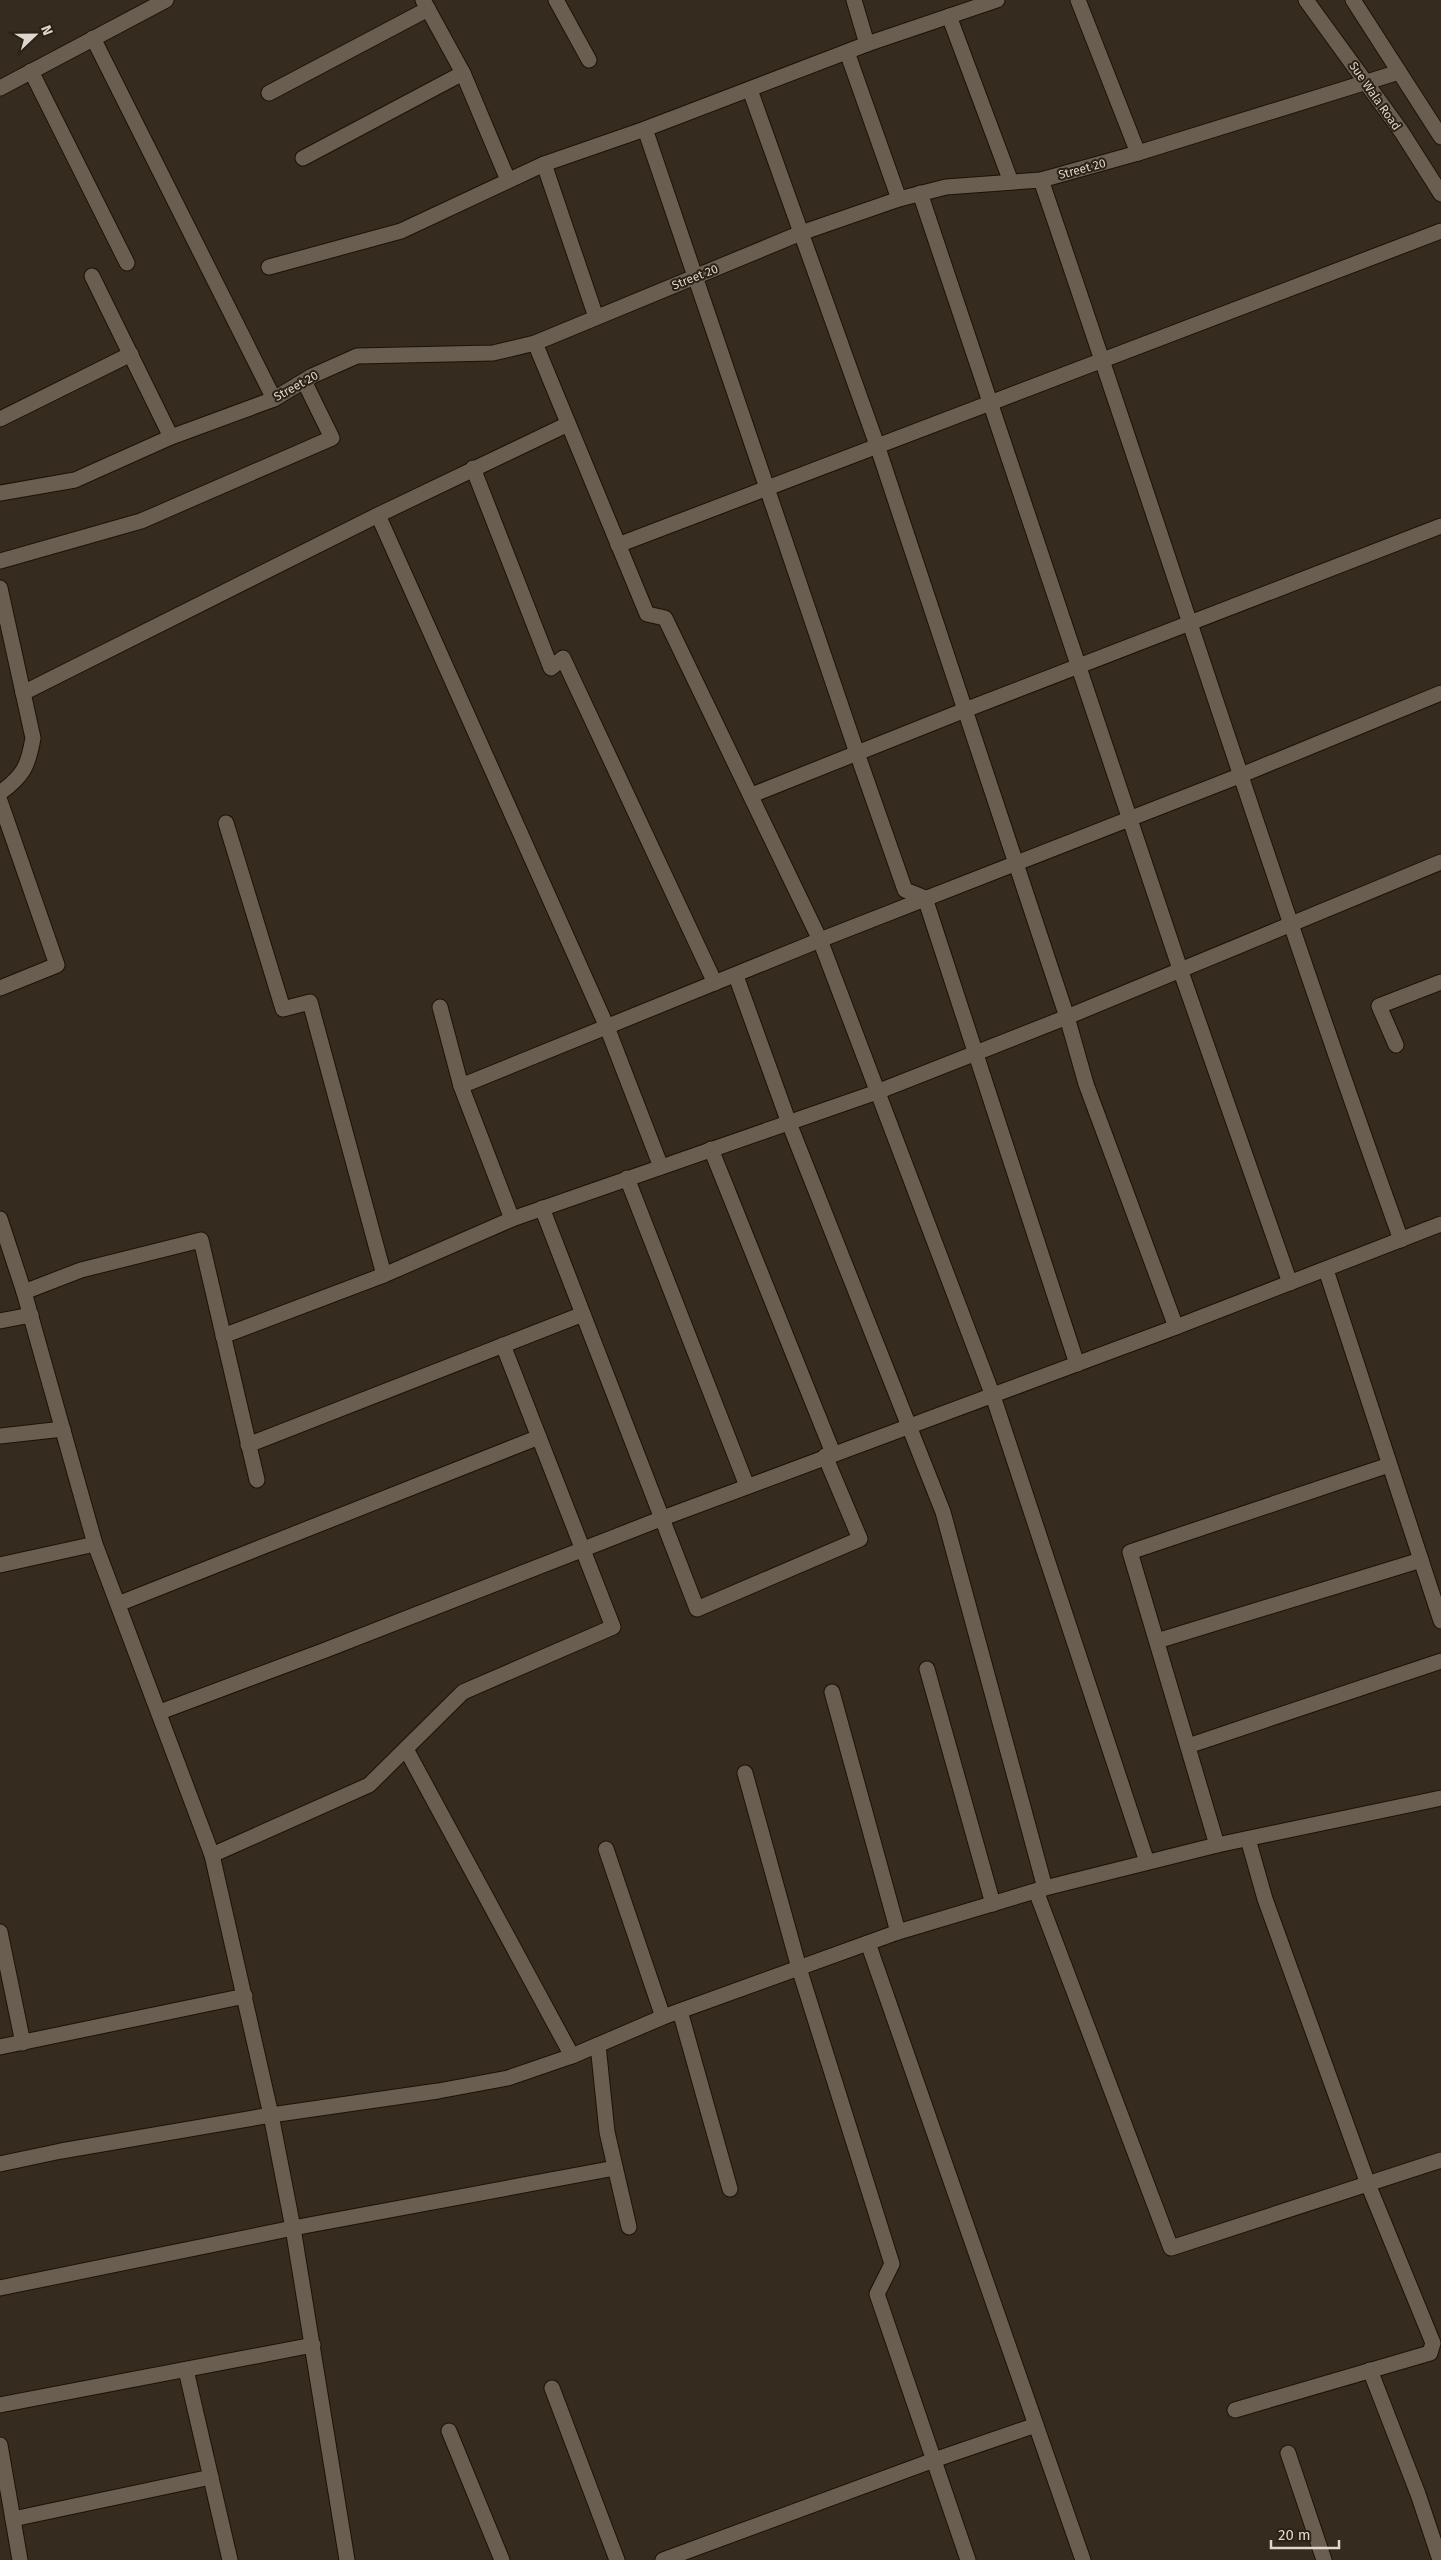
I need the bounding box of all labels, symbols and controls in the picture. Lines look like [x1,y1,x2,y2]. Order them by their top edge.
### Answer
north arrow [10,10,60,60]
text: N [37,23,56,38]
street label: Sue Wala Road [1346,59,1404,133]
street label: Street 20 [1057,156,1107,182]
street label: Street 20 [670,261,720,293]
street label: Street 20 [271,368,321,404]
scale bar [1271,2518,1338,2550]
text: 20 m [1278,2526,1311,2544]

